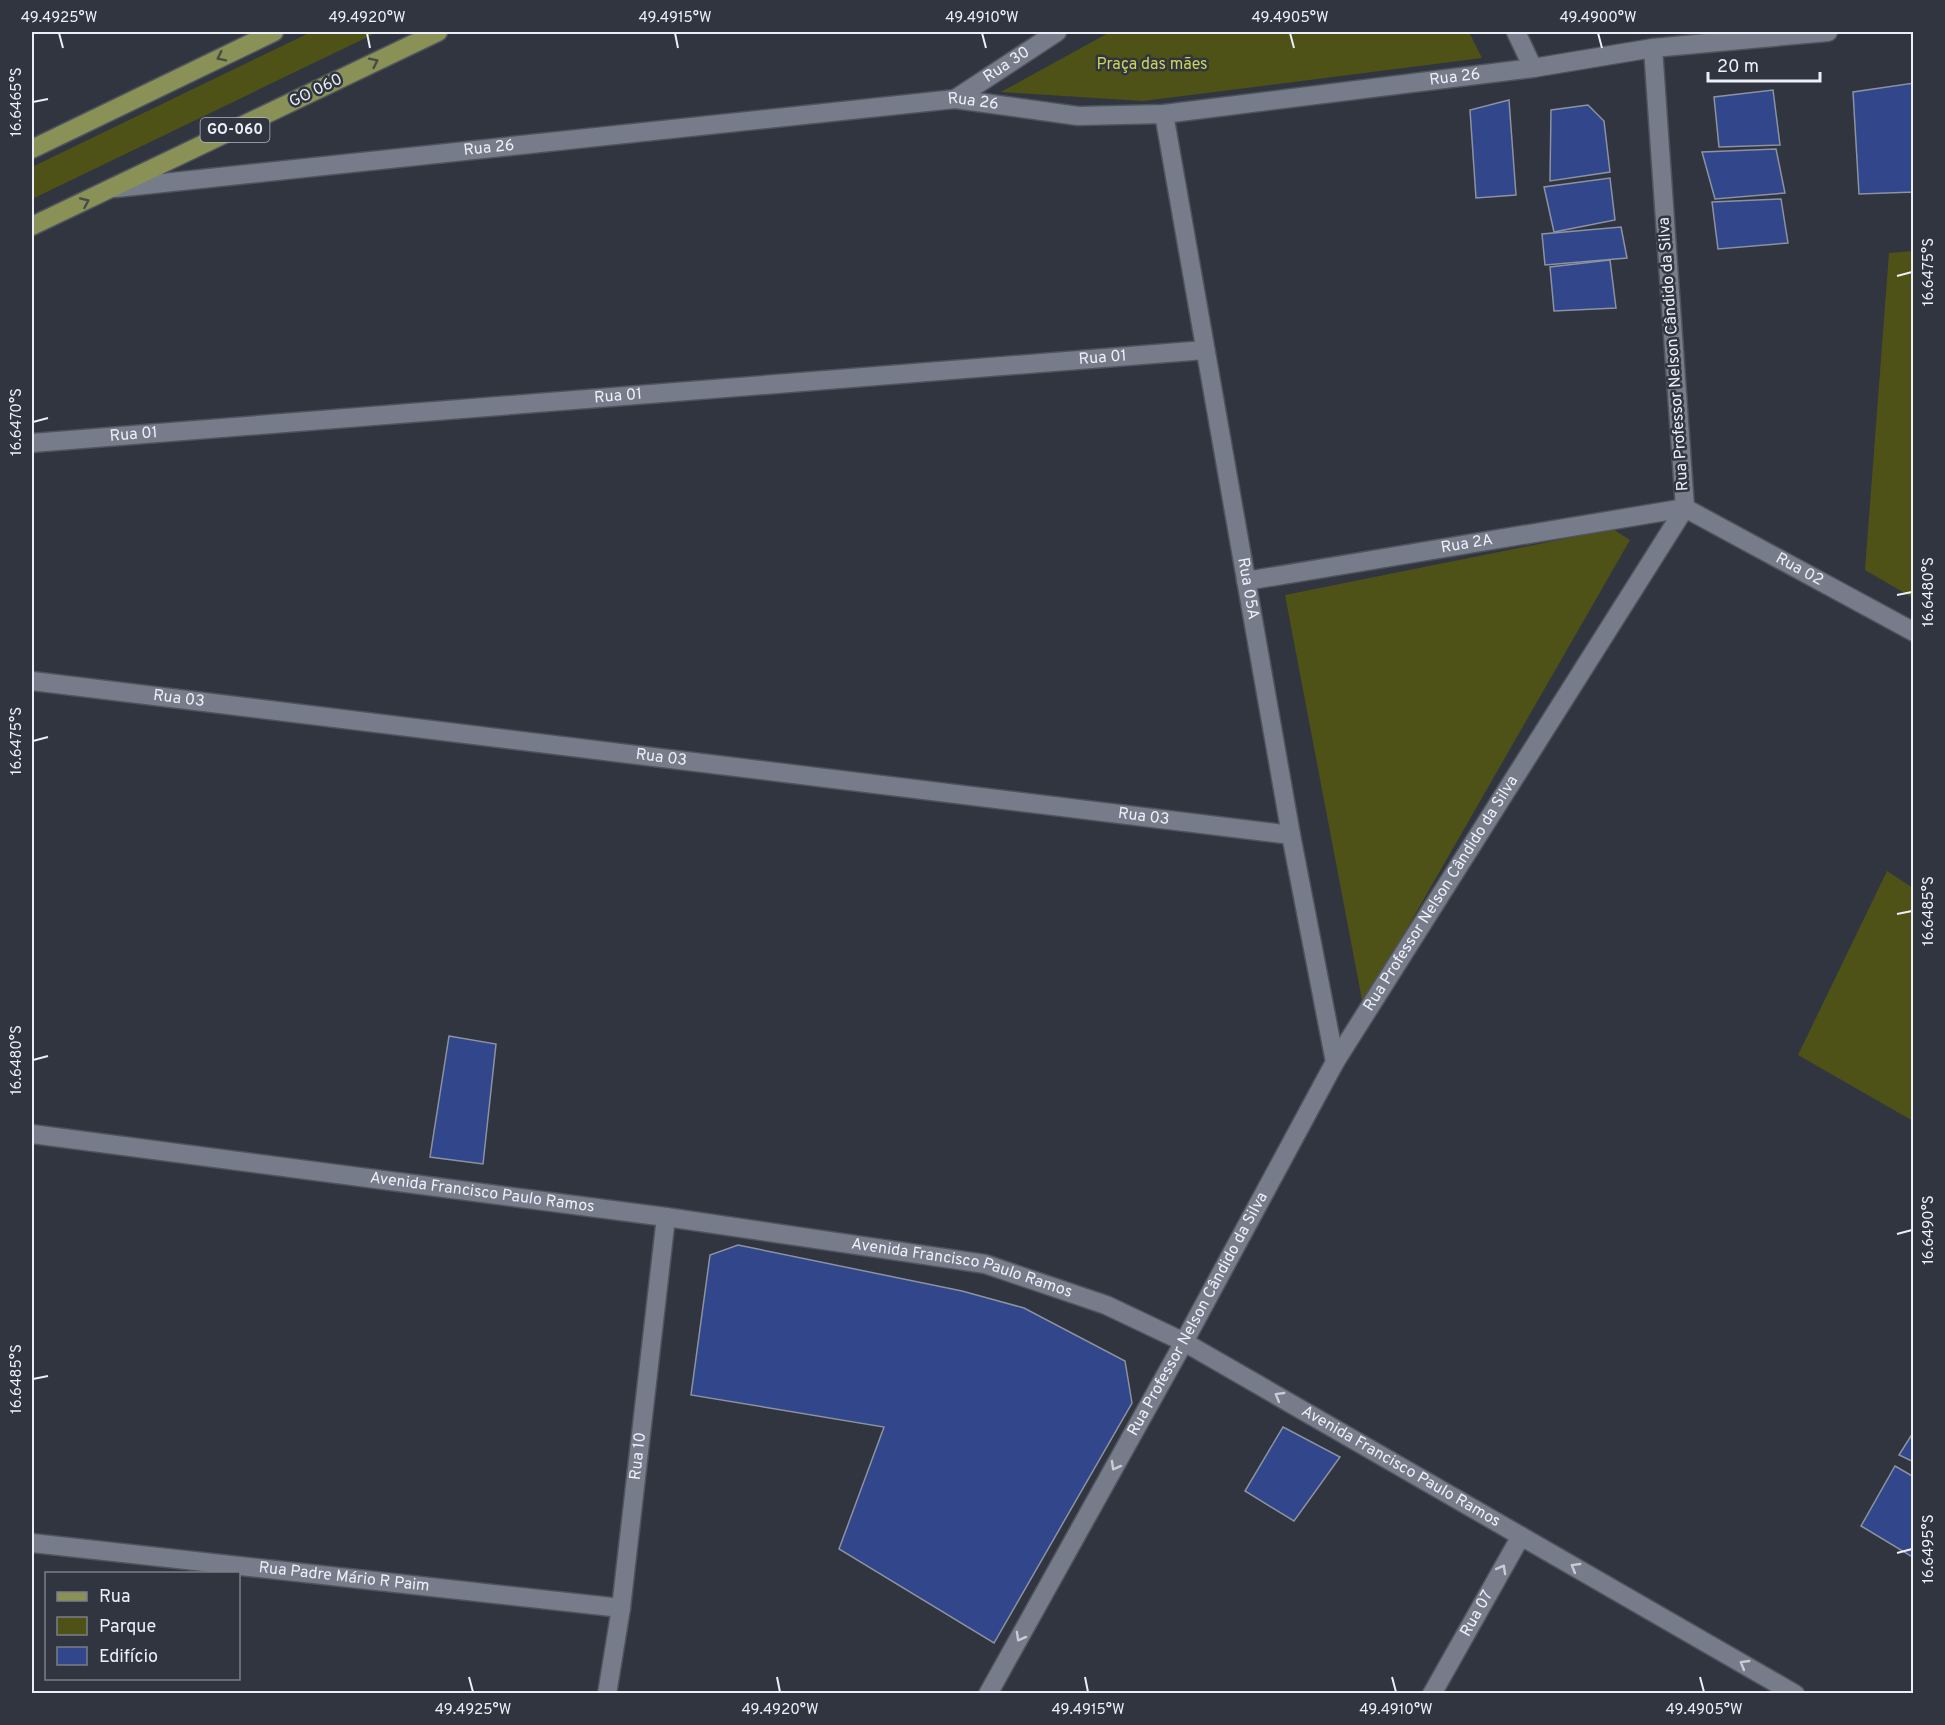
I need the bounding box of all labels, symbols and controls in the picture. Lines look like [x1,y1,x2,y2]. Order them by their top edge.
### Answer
text: 49.4925°W [21,9,97,28]
text: 49.4920°W [328,9,406,28]
text: 49.4915°W [638,9,712,28]
text: 49.4910°W [945,9,1019,28]
text: 49.4905°W [1251,9,1329,28]
text: 49.4900°W [1559,9,1637,28]
street label: Rua 30 [980,42,1034,87]
scale bar [1708,45,1820,83]
one-way arrow [217,50,228,61]
park label: Praça das mães [1096,55,1208,75]
text: 20 m [1717,56,1759,79]
one-way arrow [368,58,379,70]
street label: Rua 26 [1428,65,1481,91]
text: 16.6465°S [8,67,27,137]
street label: GO 060 [286,70,346,112]
street label: Rua 26 [947,89,1000,115]
road number: GO-060 [200,118,270,142]
street label: Rua 26 [462,136,515,161]
one-way arrow [78,197,89,209]
street label: Rua Professor Nelson Cândido da Silva [1654,216,1694,492]
text: 16.6475°S [1920,238,1939,306]
street label: Rua 01 [1078,346,1127,370]
street label: Rua 01 [593,385,643,408]
text: 16.6470°S [8,388,27,456]
street label: Rua 01 [109,423,158,447]
street label: Rua 2A [1439,530,1495,558]
street label: Rua 02 [1772,549,1827,591]
street label: Rua 05A [1232,556,1263,621]
text: 16.6480°S [1920,557,1939,627]
street label: Rua 03 [152,686,206,712]
text: 16.6475°S [8,707,27,775]
street label: Rua 03 [634,745,688,771]
street label: Rua Professor Nelson Cândido da Silva [1359,772,1523,1015]
street label: Rua 03 [1117,804,1171,830]
text: 16.6485°S [1920,876,1939,946]
text: 16.6480°S [8,1025,27,1095]
street label: Avenida Francisco Paulo Ramos [369,1168,596,1218]
street label: Rua Professor Nelson Cândido da Silva [1124,1189,1273,1440]
text: 16.6490°S [1920,1195,1939,1265]
street label: Avenida Francisco Paulo Ramos [850,1234,1075,1303]
text: 16.6485°S [8,1344,27,1414]
one-way arrow [1275,1392,1285,1404]
street label: Avenida Francisco Paulo Ramos [1298,1402,1504,1532]
street label: Rua 10 [626,1431,651,1481]
one-way arrow [1111,1460,1122,1471]
text: 16.6495°S [1920,1514,1939,1584]
street label: Rua Padre Mário R Paim [258,1558,431,1597]
one-way arrow [1571,1563,1581,1574]
one-way arrow [1495,1565,1506,1575]
legend [45,1572,240,1680]
text: Rua [99,1586,130,1609]
street label: Rua 07 [1456,1587,1498,1640]
text: Parque [99,1616,156,1639]
one-way arrow [1016,1630,1027,1641]
text: Edifício [99,1646,158,1669]
one-way arrow [1740,1660,1750,1672]
text: 49.4925°W [435,1701,511,1720]
text: 49.4920°W [741,1701,819,1720]
text: 49.4915°W [1051,1701,1125,1720]
text: 49.4910°W [1359,1701,1433,1720]
text: 49.4905°W [1665,1701,1743,1720]

